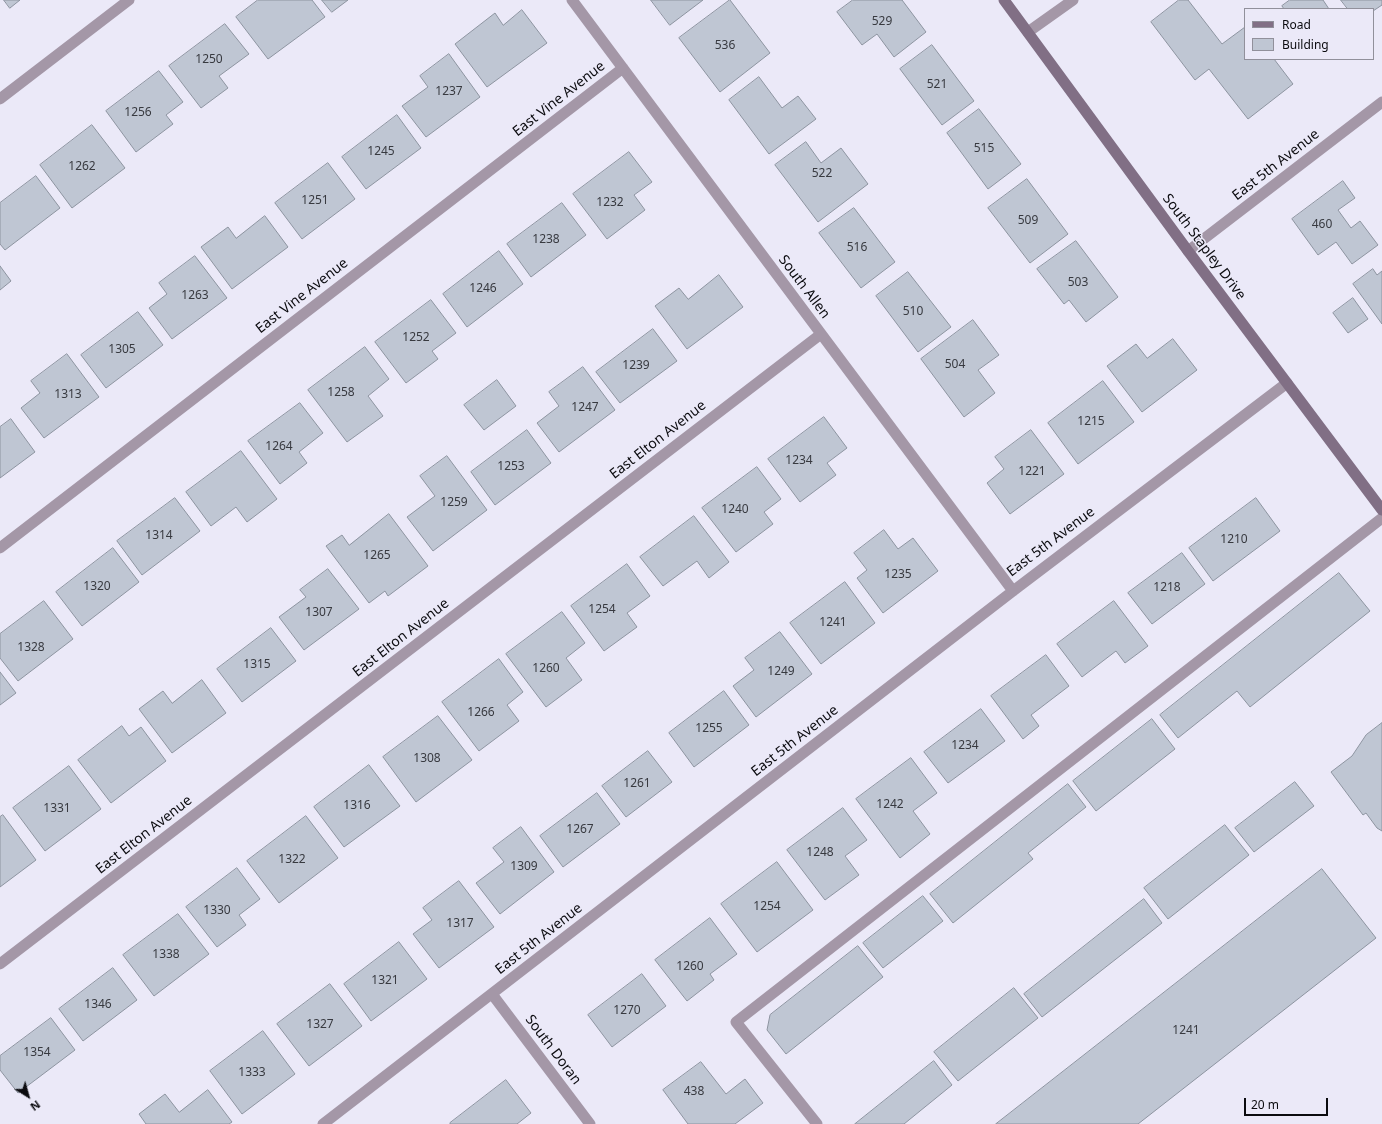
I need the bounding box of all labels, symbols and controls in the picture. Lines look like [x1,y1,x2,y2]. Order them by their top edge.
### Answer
legend [1244,8,1374,60]
house number: 529 [872,15,892,29]
text: Road [1282,16,1311,33]
text: Building [1282,36,1329,53]
house number: 536 [715,39,735,53]
house number: 1250 [195,53,223,67]
street label: East Vine Avenue [510,58,608,140]
house number: 521 [927,78,947,92]
house number: 1237 [435,85,463,99]
house number: 1256 [124,106,152,120]
street label: East 5th Avenue [1229,126,1323,204]
house number: 515 [974,142,994,156]
house number: 1245 [367,145,395,159]
house number: 1262 [68,160,96,174]
house number: 522 [812,167,832,181]
street label: South Stapley Drive [1159,191,1249,303]
house number: 1251 [301,194,329,208]
house number: 1232 [596,196,624,210]
house number: 509 [1018,214,1038,228]
house number: 460 [1312,218,1332,232]
house number: 1238 [532,233,560,247]
house number: 516 [847,241,867,255]
street label: South Allen [775,252,833,322]
street label: East Vine Avenue [253,255,351,337]
house number: 503 [1068,276,1088,290]
house number: 1246 [469,282,497,296]
house number: 1263 [181,289,209,303]
house number: 510 [903,305,923,319]
house number: 1252 [402,331,430,345]
house number: 1305 [108,343,136,357]
house number: 504 [945,358,965,372]
house number: 1239 [622,359,650,373]
house number: 1258 [327,386,355,400]
house number: 1313 [54,388,82,402]
street label: East Elton Avenue [607,397,709,483]
house number: 1247 [571,401,599,415]
house number: 1215 [1077,415,1105,429]
house number: 1264 [265,440,293,454]
house number: 1234 [785,454,813,468]
house number: 1253 [497,460,525,474]
house number: 1221 [1018,465,1046,479]
house number: 1259 [440,496,468,510]
house number: 1240 [721,503,749,517]
street label: East 5th Avenue [1004,504,1098,580]
house number: 1314 [145,529,173,543]
house number: 1210 [1220,533,1248,547]
house number: 1265 [363,549,391,563]
house number: 1235 [884,568,912,582]
house number: 1320 [83,580,111,594]
house number: 1218 [1153,581,1181,595]
street label: East Elton Avenue [350,595,452,681]
house number: 1254 [588,603,616,617]
house number: 1307 [305,606,333,620]
house number: 1241 [819,616,847,630]
house number: 1328 [17,641,45,655]
house number: 1315 [243,658,271,672]
house number: 1260 [532,662,560,676]
house number: 1249 [767,665,795,679]
street label: East 5th Avenue [748,702,842,780]
house number: 1266 [467,706,495,720]
house number: 1255 [695,722,723,736]
house number: 1234 [951,739,979,753]
house number: 1308 [413,752,441,766]
house number: 1261 [623,777,651,791]
street label: East Elton Avenue [93,792,195,878]
house number: 1242 [876,798,904,812]
house number: 1316 [343,799,371,813]
house number: 1331 [43,802,71,816]
house number: 1267 [566,823,594,837]
house number: 1248 [806,846,834,860]
house number: 1322 [278,853,306,867]
house number: 1309 [510,860,538,874]
street label: East 5th Avenue [492,900,586,978]
house number: 1254 [753,900,781,914]
house number: 1330 [203,904,231,918]
house number: 1317 [446,917,474,931]
house number: 1338 [152,948,180,962]
house number: 1260 [676,960,704,974]
house number: 1321 [371,974,399,988]
house number: 1346 [84,998,112,1012]
house number: 1270 [613,1004,641,1018]
street label: South Doran [521,1012,585,1088]
house number: 1327 [306,1018,334,1032]
house number: 1241 [1172,1024,1200,1038]
house number: 1354 [23,1046,51,1060]
house number: 1333 [238,1066,266,1080]
north arrow [8,1076,48,1116]
house number: 438 [684,1085,704,1099]
scale bar [1246,1090,1330,1116]
text: 20 m [1251,1096,1279,1113]
text: N [27,1097,44,1115]

